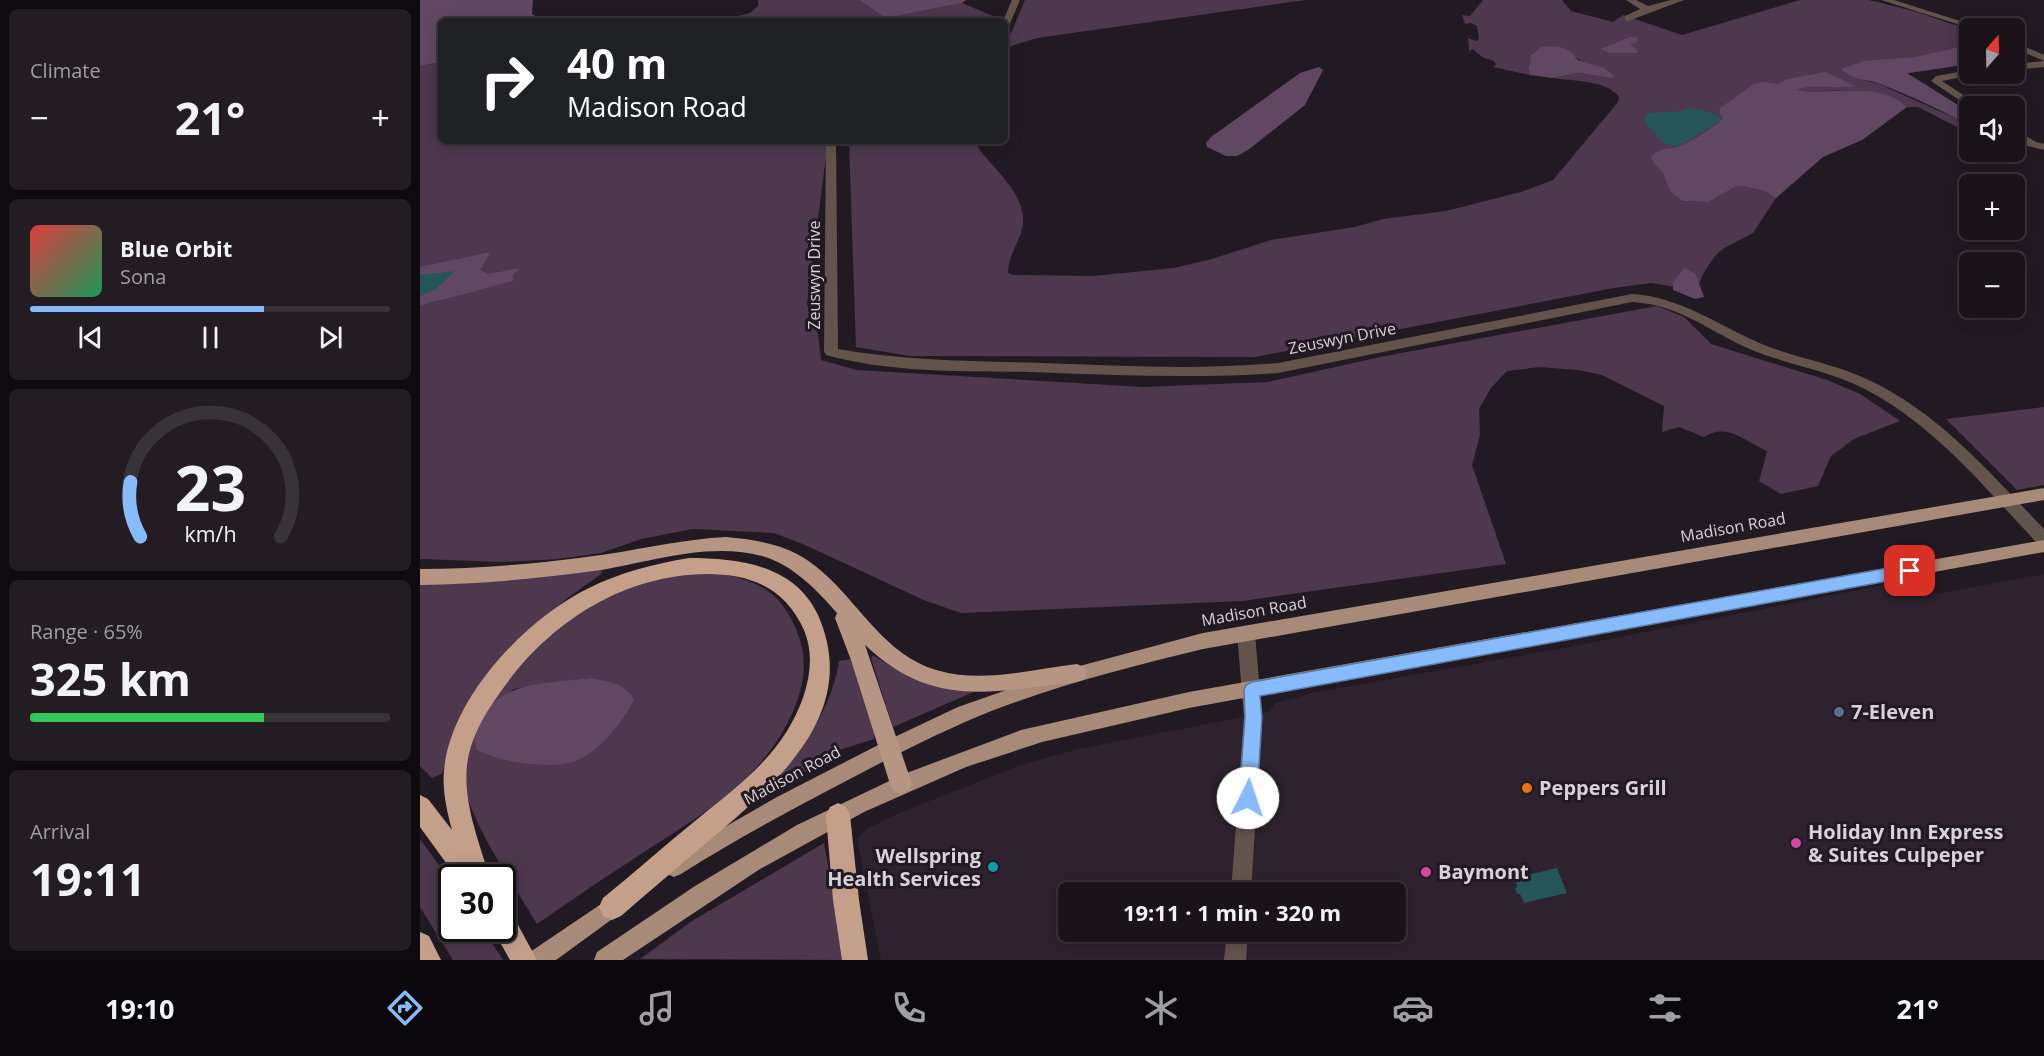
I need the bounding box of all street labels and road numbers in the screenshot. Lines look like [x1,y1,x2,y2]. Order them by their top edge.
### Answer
street label: Zeuswyn Drive [803,220,825,330]
street label: Zeuswyn Drive [1286,317,1398,359]
street label: Madison Road [1679,507,1787,547]
street label: Madison Road [1200,591,1308,631]
street label: Madison Road [740,740,844,810]

